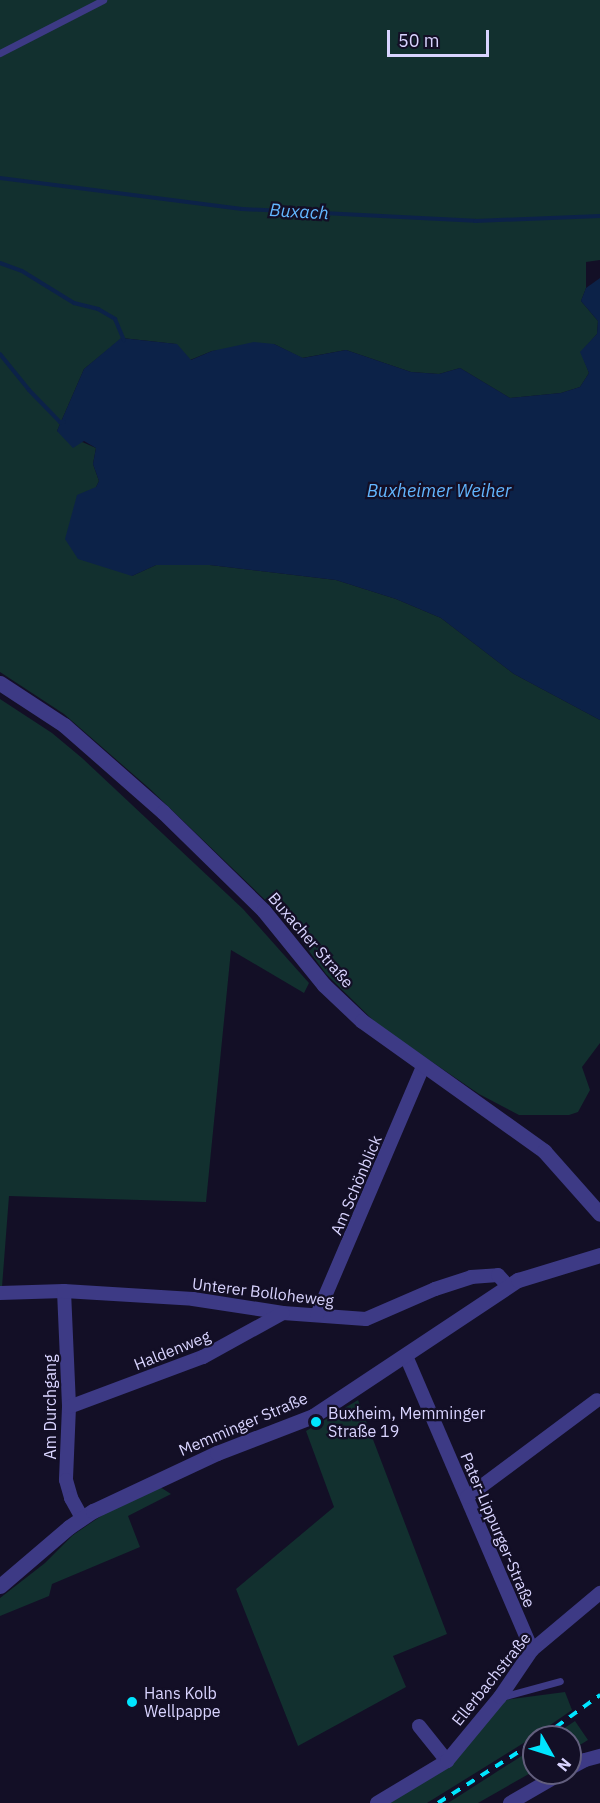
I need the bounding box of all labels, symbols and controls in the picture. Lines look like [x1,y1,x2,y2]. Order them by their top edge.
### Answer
scale bar [390,18,492,56]
text: 50 m [398,29,440,52]
water label: Buxach [269,200,329,224]
water label: Buxheimer Weiher [367,480,511,502]
street label: Buxacher Straße [264,888,358,992]
street label: Am Schönblick [326,1132,386,1238]
street label: Unterer Bolloheweg [191,1274,335,1310]
street label: Haldenweg [131,1326,213,1374]
street label: Am Durchgang [40,1354,60,1460]
street label: Memminger Straße [176,1388,310,1460]
place label: Buxheim, Memminger Straße 19 [328,1403,485,1441]
marker: Buxheim, Memminger Straße 19 [309,1415,323,1429]
street label: Pater-Lippurger-Straße [457,1450,539,1610]
street label: Ellerbachstraße [448,1629,534,1729]
place label: Hans Kolb Wellpappe [144,1683,221,1721]
marker: Hans Kolb Wellpappe [125,1695,139,1709]
north arrow [522,1725,582,1785]
text: N [553,1754,576,1776]

